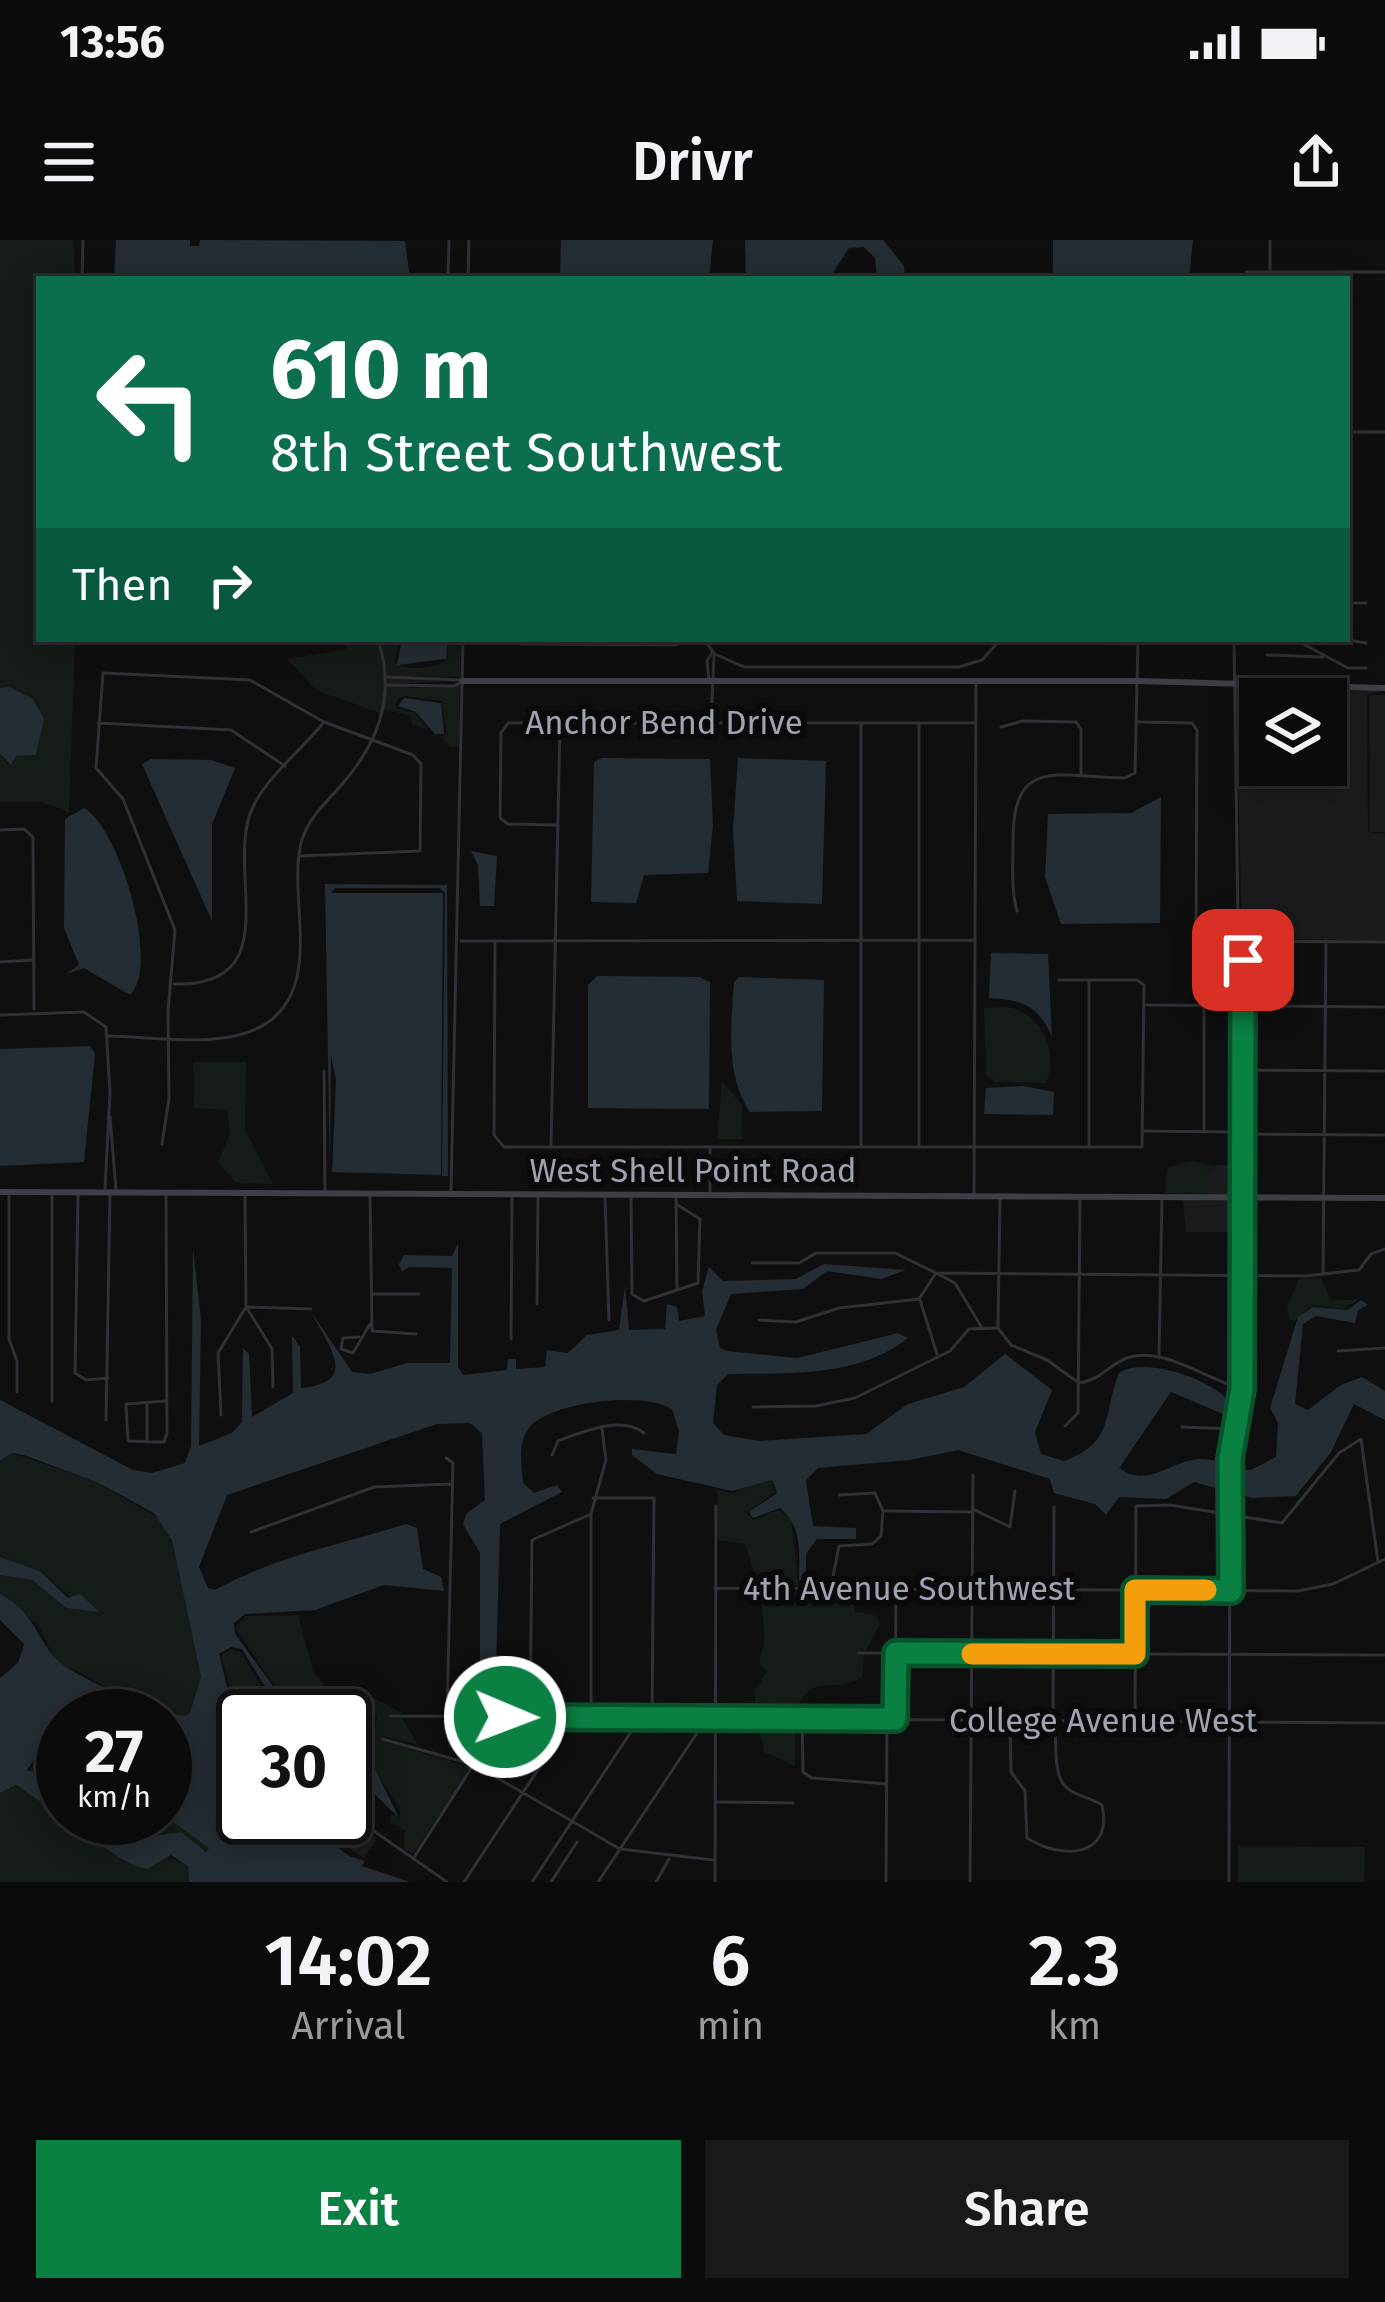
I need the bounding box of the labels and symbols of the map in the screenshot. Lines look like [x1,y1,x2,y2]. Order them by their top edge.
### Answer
street label: Anchor Bend Drive [525,703,803,743]
pin [1192,909,1294,1011]
street label: West Shell Point Road [529,1151,857,1191]
street label: 4th Avenue Southwest [743,1569,1075,1609]
position arrow [442,1654,568,1780]
speed limit sign: 30 [216,1689,372,1845]
street label: College Avenue West [949,1701,1257,1741]

